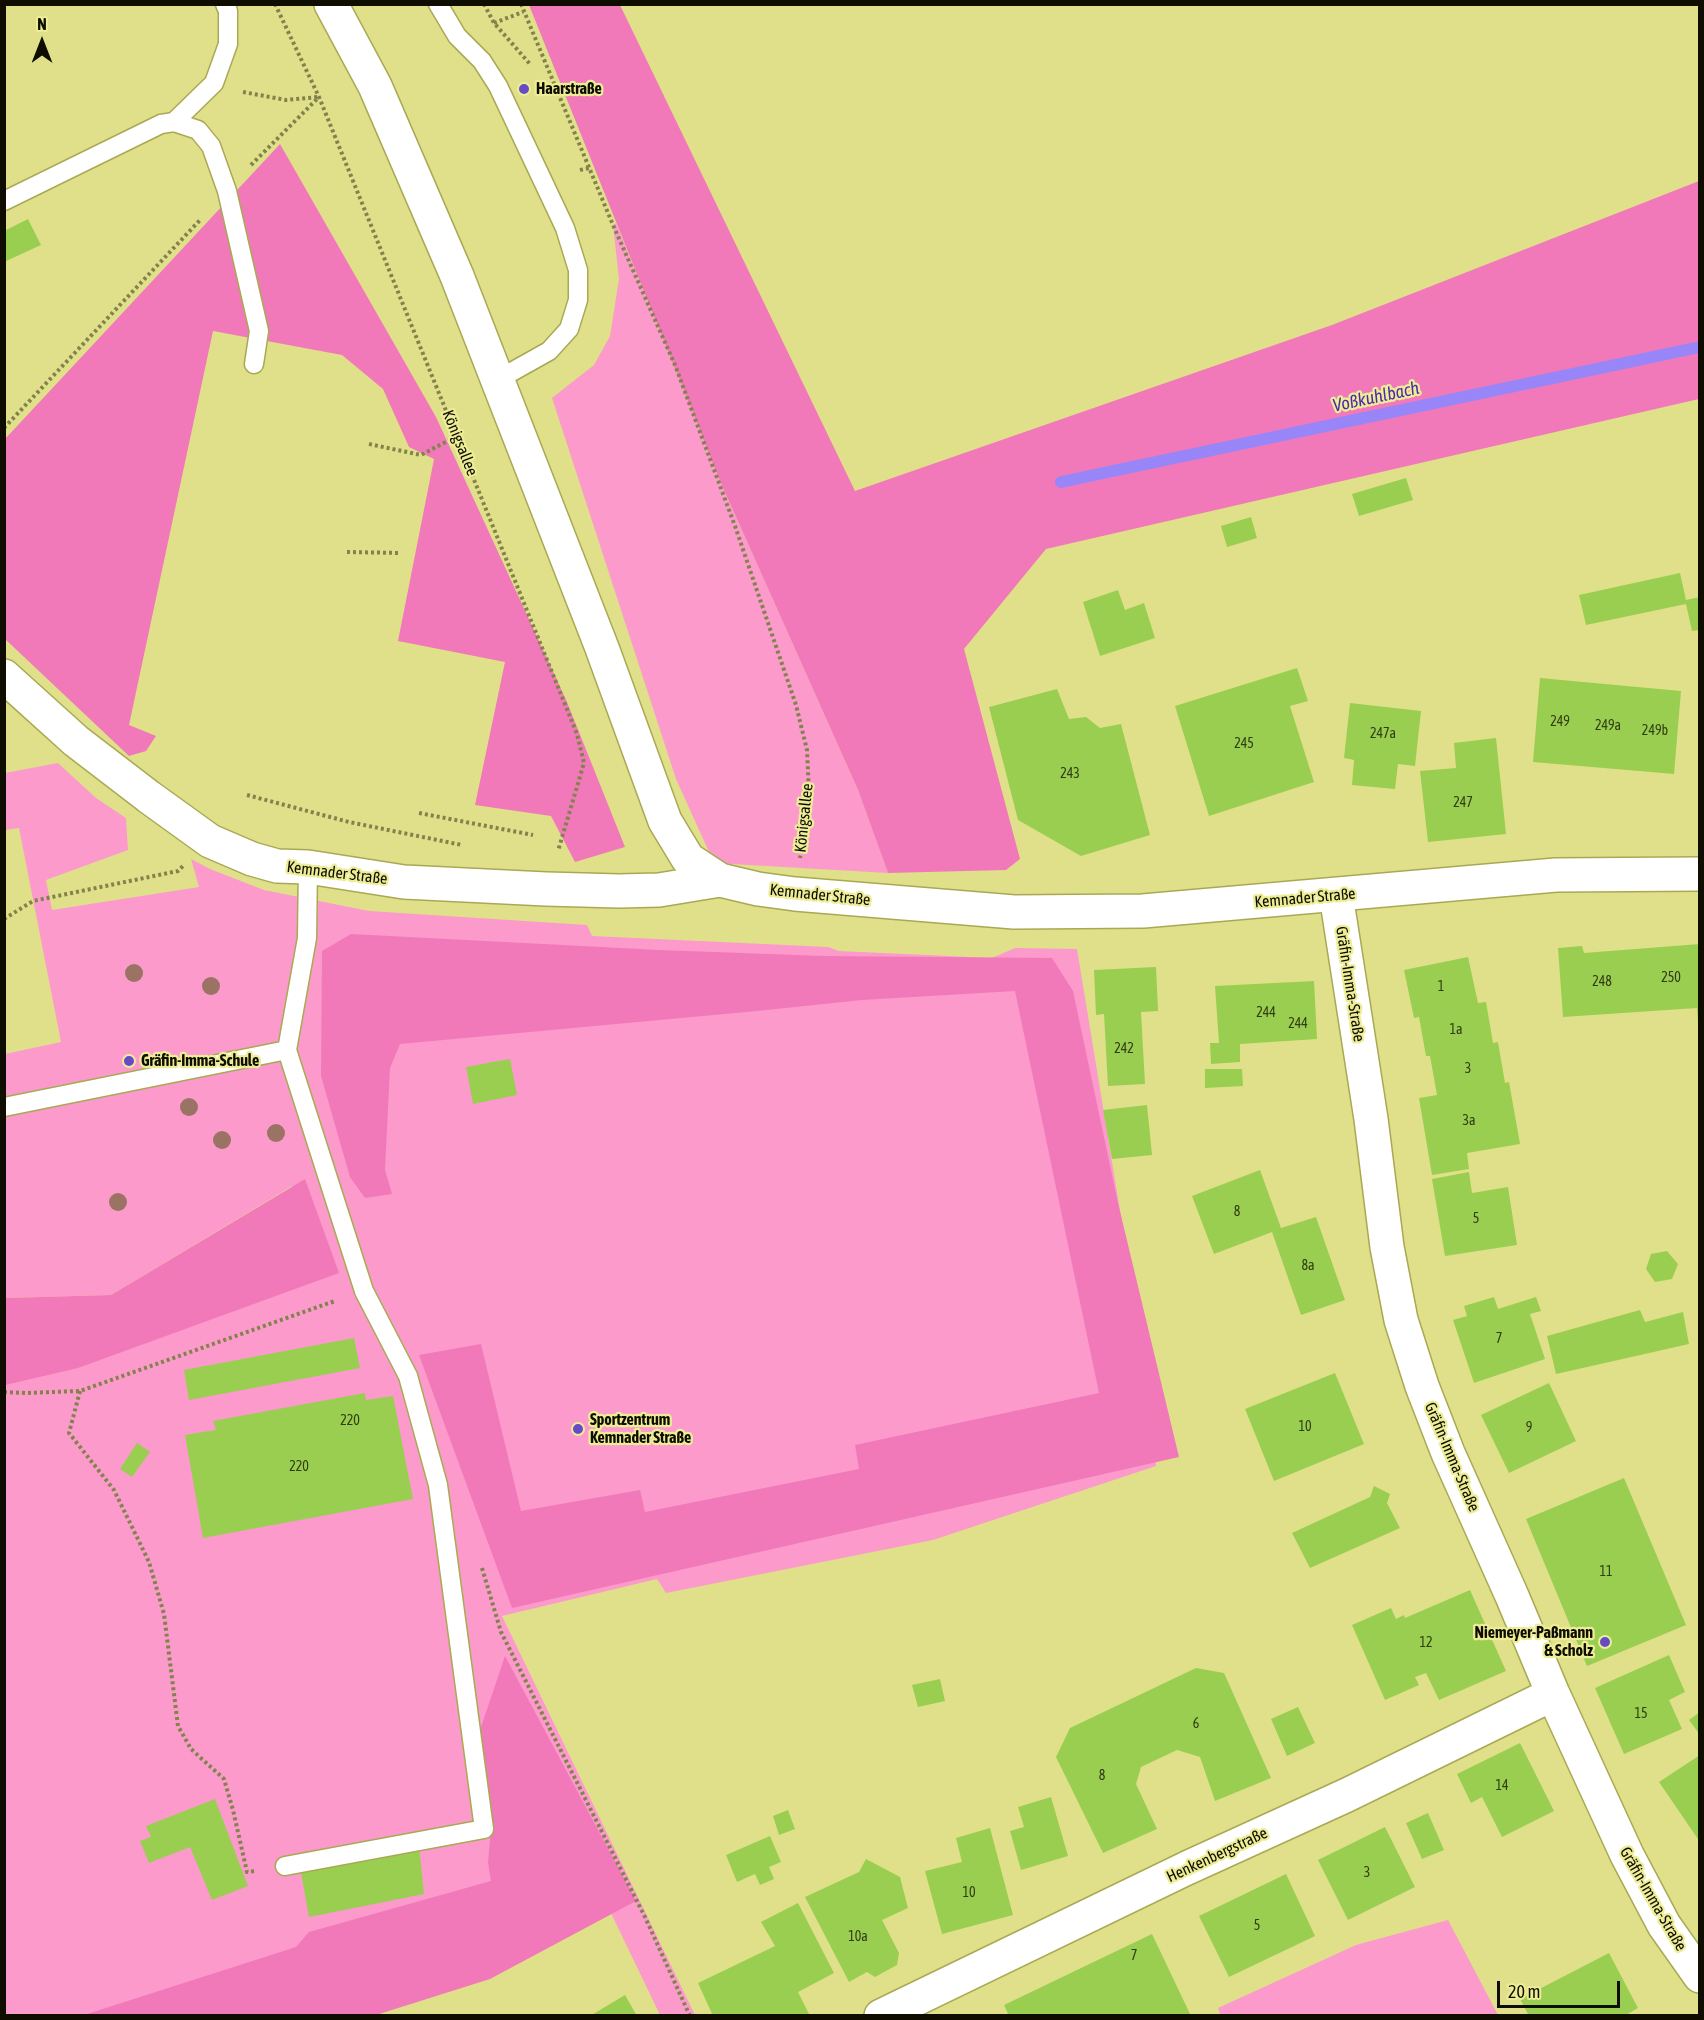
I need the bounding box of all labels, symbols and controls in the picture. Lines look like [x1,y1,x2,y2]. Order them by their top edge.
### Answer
north arrow [12,12,72,72]
text: N [37,15,47,33]
place label: Haarstraße [536,79,602,99]
marker: Haarstraße [517,82,531,96]
water label: Voßkuhlbach [1331,377,1421,417]
street label: Königsallee [438,407,482,479]
house number: 249 [1550,714,1570,730]
house number: 249a [1595,718,1621,734]
house number: 249b [1642,723,1668,739]
house number: 247a [1370,726,1396,742]
house number: 245 [1234,736,1254,752]
house number: 243 [1060,766,1080,782]
street label: Königsallee [791,783,817,853]
house number: 247 [1453,795,1473,811]
street label: Kemnader Straße [286,857,388,889]
street label: Kemnader Straße [769,880,871,910]
street label: Kemnader Straße [1254,884,1356,912]
street label: Gräfin-Imma-Straße [1331,925,1369,1043]
house number: 250 [1661,970,1681,986]
house number: 248 [1592,974,1612,990]
house number: 1 [1438,979,1444,995]
house number: 244 [1256,1005,1276,1021]
house number: 244 [1288,1016,1308,1032]
house number: 1a [1449,1022,1463,1038]
house number: 242 [1114,1041,1134,1057]
place label: Gräfin-Imma-Schule [141,1051,259,1071]
marker: Gräfin-Imma-Schule [122,1054,136,1068]
house number: 3 [1465,1061,1471,1077]
house number: 3a [1462,1113,1476,1129]
house number: 8 [1234,1204,1240,1220]
house number: 5 [1473,1211,1479,1227]
house number: 8a [1301,1258,1315,1274]
house number: 7 [1496,1331,1502,1347]
street label: Gräfin-Imma-Straße [1420,1400,1484,1514]
place label: Sportzentrum Kemnader Straße [590,1410,691,1448]
house number: 220 [340,1413,360,1429]
house number: 10 [1298,1419,1312,1435]
house number: 9 [1526,1420,1532,1436]
marker: Sportzentrum Kemnader Straße [571,1422,585,1436]
house number: 220 [289,1459,309,1475]
house number: 11 [1599,1564,1613,1580]
place label: Niemeyer-Paßmann & Scholz [1475,1623,1593,1661]
house number: 12 [1419,1635,1433,1651]
marker: Niemeyer-Paßmann & Scholz [1598,1635,1612,1649]
house number: 15 [1634,1706,1648,1722]
house number: 6 [1193,1716,1199,1732]
house number: 8 [1099,1768,1105,1784]
house number: 14 [1495,1778,1509,1794]
street label: Henkenbergstraße [1164,1823,1270,1887]
street label: Gräfin-Imma-Straße [1616,1844,1690,1954]
house number: 3 [1364,1865,1370,1881]
house number: 10 [962,1885,976,1901]
house number: 5 [1254,1918,1260,1934]
house number: 10a [848,1929,868,1945]
house number: 7 [1131,1948,1137,1964]
scale bar [1500,1969,1623,2007]
text: 20 m [1508,1981,1540,2002]

